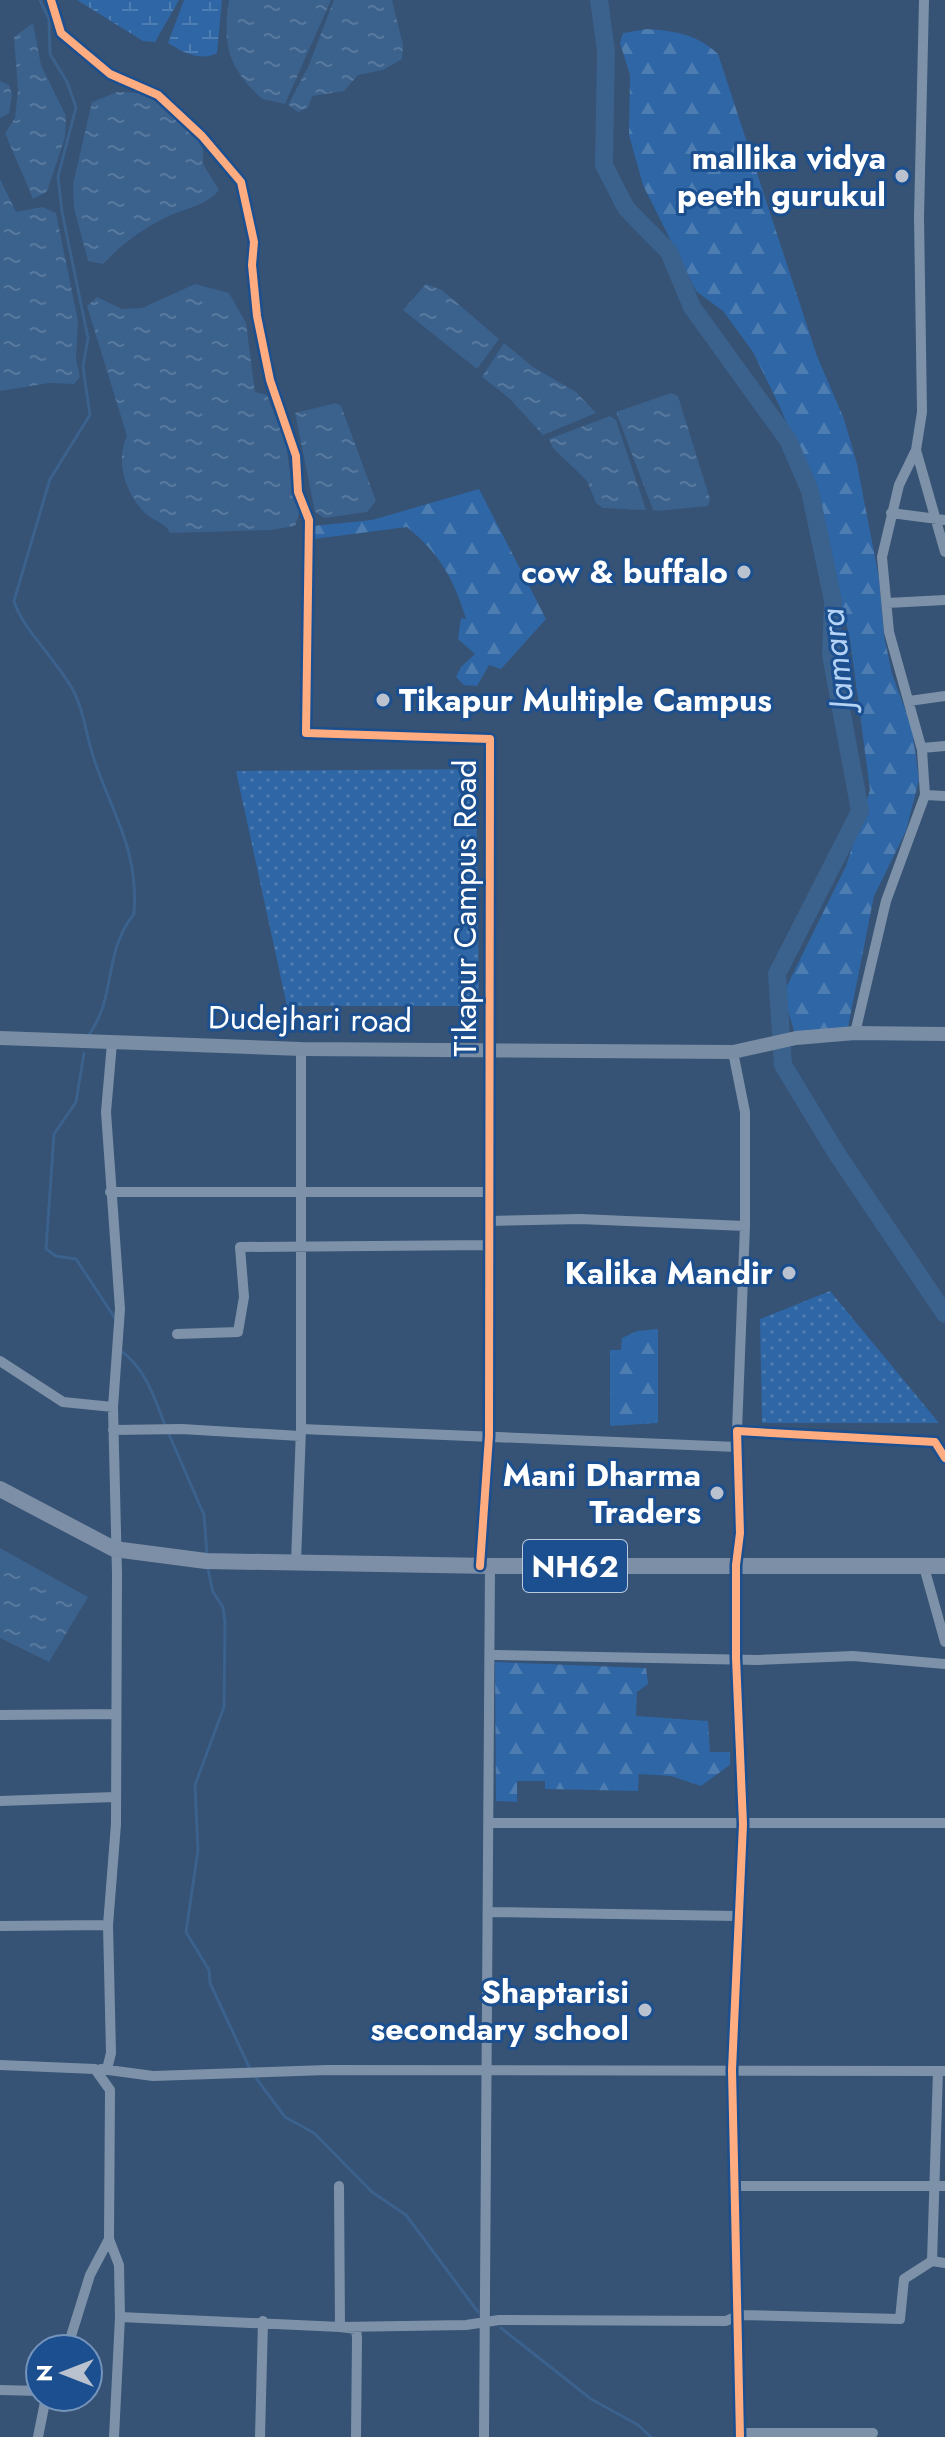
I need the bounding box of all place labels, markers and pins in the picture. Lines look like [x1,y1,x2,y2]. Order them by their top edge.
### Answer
place label: mallika vidya peeth gurukul [677,135,886,218]
marker: mallika vidya peeth gurukul [893,167,911,185]
place label: cow & buffalo [521,549,728,595]
marker: cow & buffalo [735,563,753,581]
place label: Tikapur Multiple Campus [399,677,772,723]
marker: Tikapur Multiple Campus [374,691,392,709]
place label: Kalika Mandir [565,1250,773,1296]
marker: Kalika Mandir [780,1264,798,1282]
place label: Mani Dharma Traders [503,1452,701,1535]
marker: Mani Dharma Traders [708,1484,726,1502]
place label: Shaptarisi secondary school [371,1969,629,2052]
marker: Shaptarisi secondary school [636,2001,654,2019]

